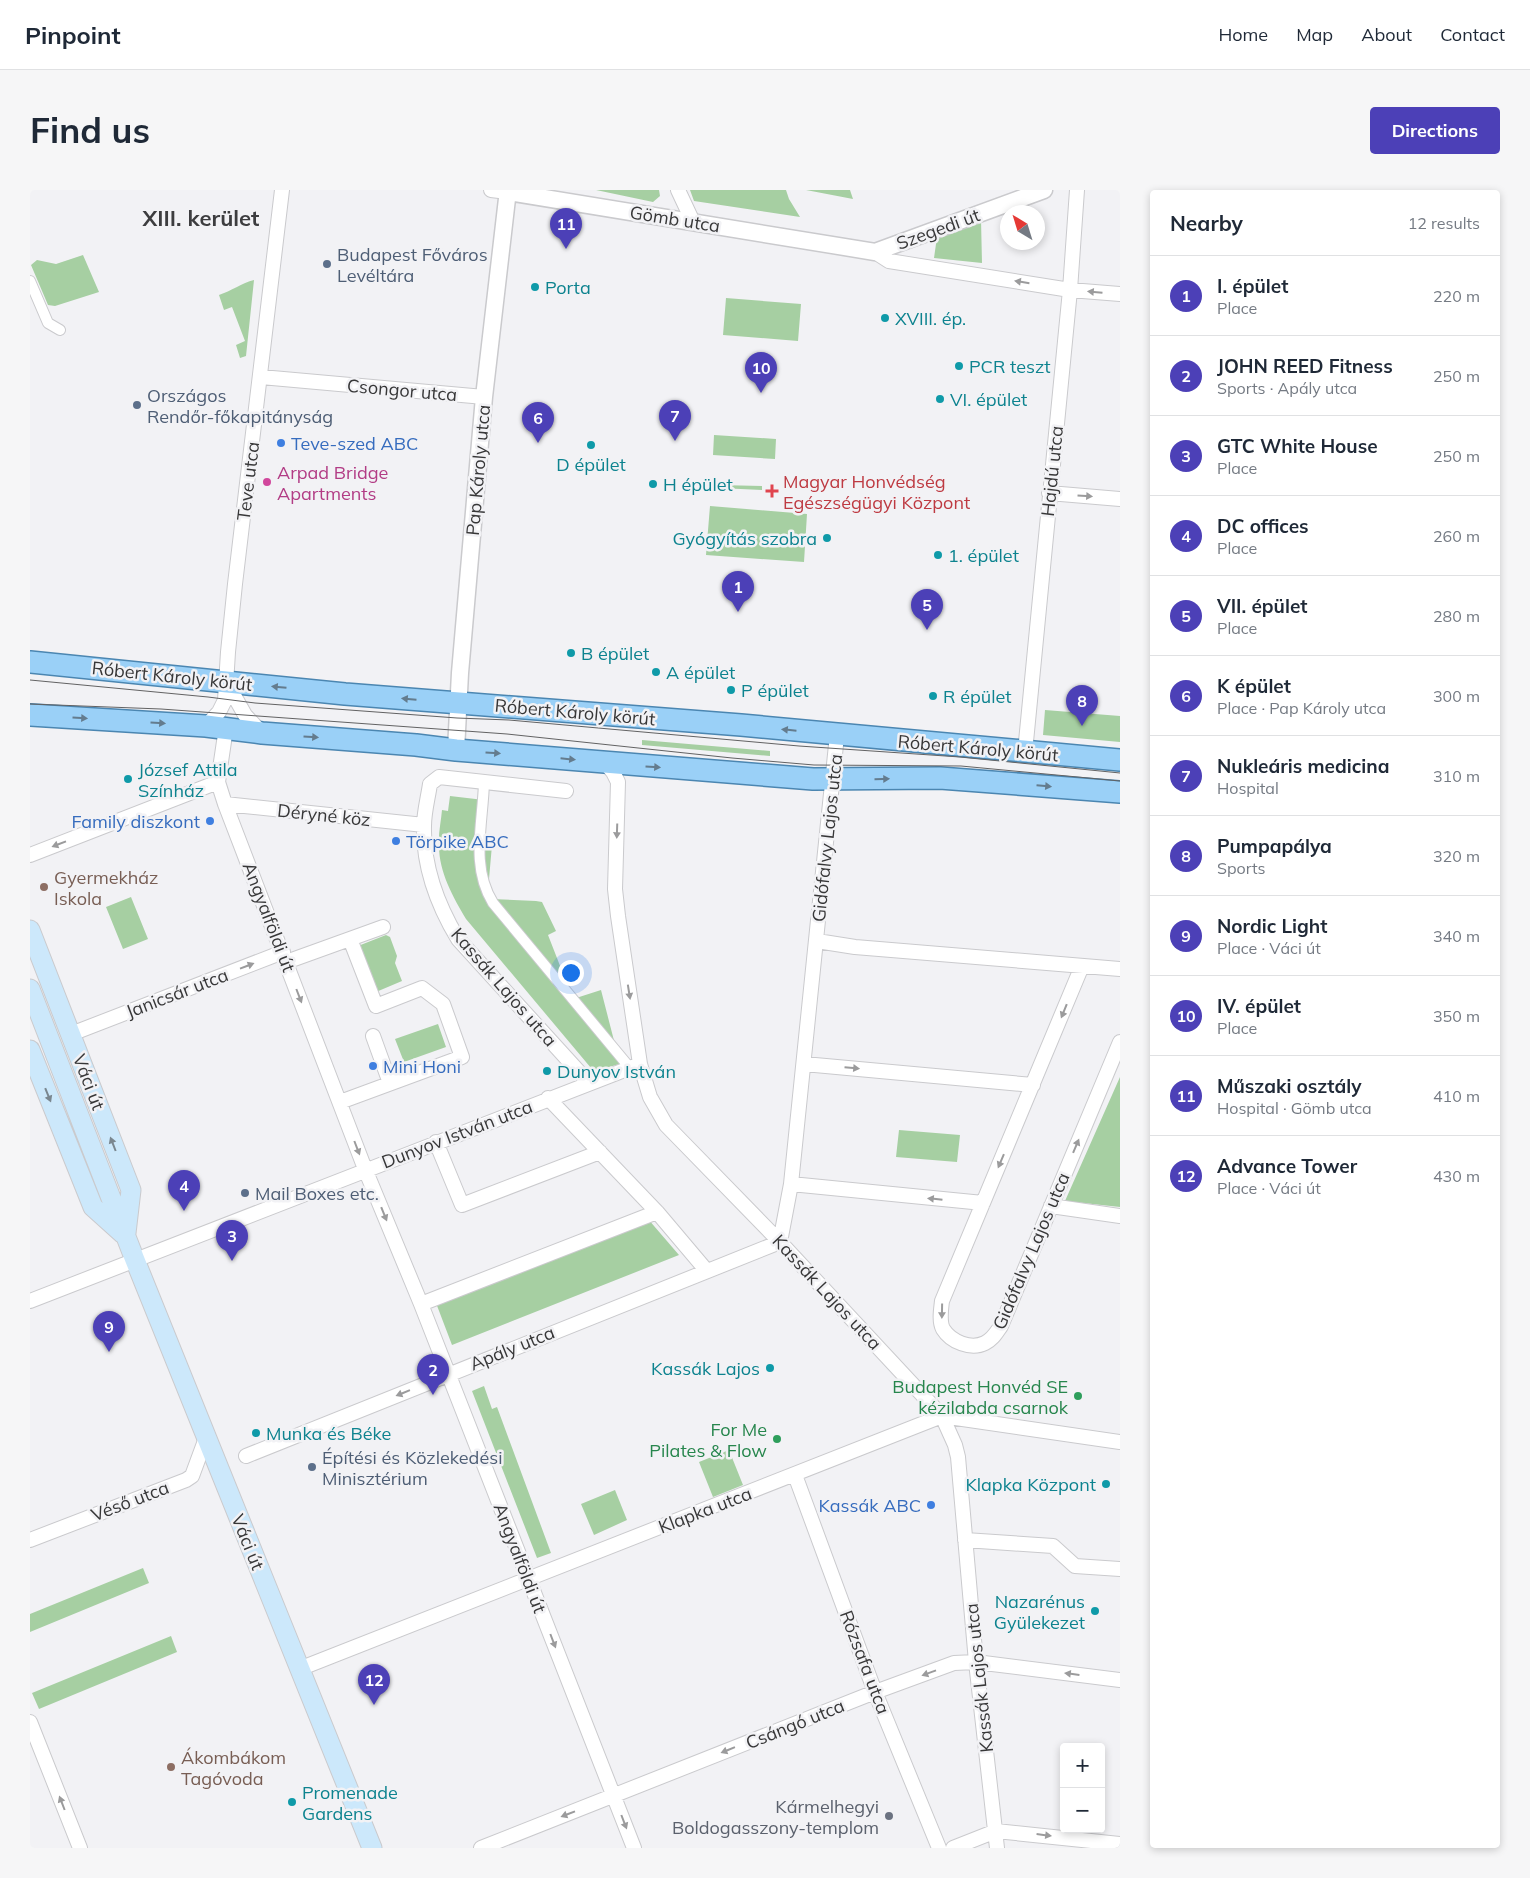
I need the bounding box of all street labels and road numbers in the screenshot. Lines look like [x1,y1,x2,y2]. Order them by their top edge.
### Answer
street label: Gömb utca [628,201,722,237]
street label: Szegedi út [893,203,983,255]
street label: Csongor utca [346,374,458,406]
street label: Pap Károly utca [461,404,495,536]
street label: Hajdú utca [1036,425,1068,517]
street label: Teve utca [232,440,264,522]
street label: Róbert Károly körút [91,656,253,696]
street label: Róbert Károly körút [494,694,656,730]
street label: Róbert Károly körút [897,730,1059,766]
street label: Gidófalvy Lajos utca [807,753,847,923]
street label: Déryné köz [276,799,372,831]
street label: Angyalföldi út [237,859,301,975]
street label: Kassák Lajos utca [446,923,562,1051]
street label: Janicsár utca [123,963,231,1023]
street label: Váci út [68,1051,110,1113]
street label: Dunyov István utca [378,1095,536,1173]
street label: Gidófalvy Lajos utca [987,1169,1075,1333]
street label: Kassák Lajos utca [767,1229,887,1355]
street label: Apály utca [466,1321,558,1375]
street label: Véső utca [88,1476,172,1526]
street label: Klapka utca [655,1482,755,1538]
street label: Angyalföldi út [488,1500,552,1616]
street label: Váci út [226,1511,270,1573]
street label: Kassák Lajos utca [960,1602,998,1754]
street label: Rózsafa utca [835,1607,895,1717]
street label: Csángó utca [742,1694,848,1754]

